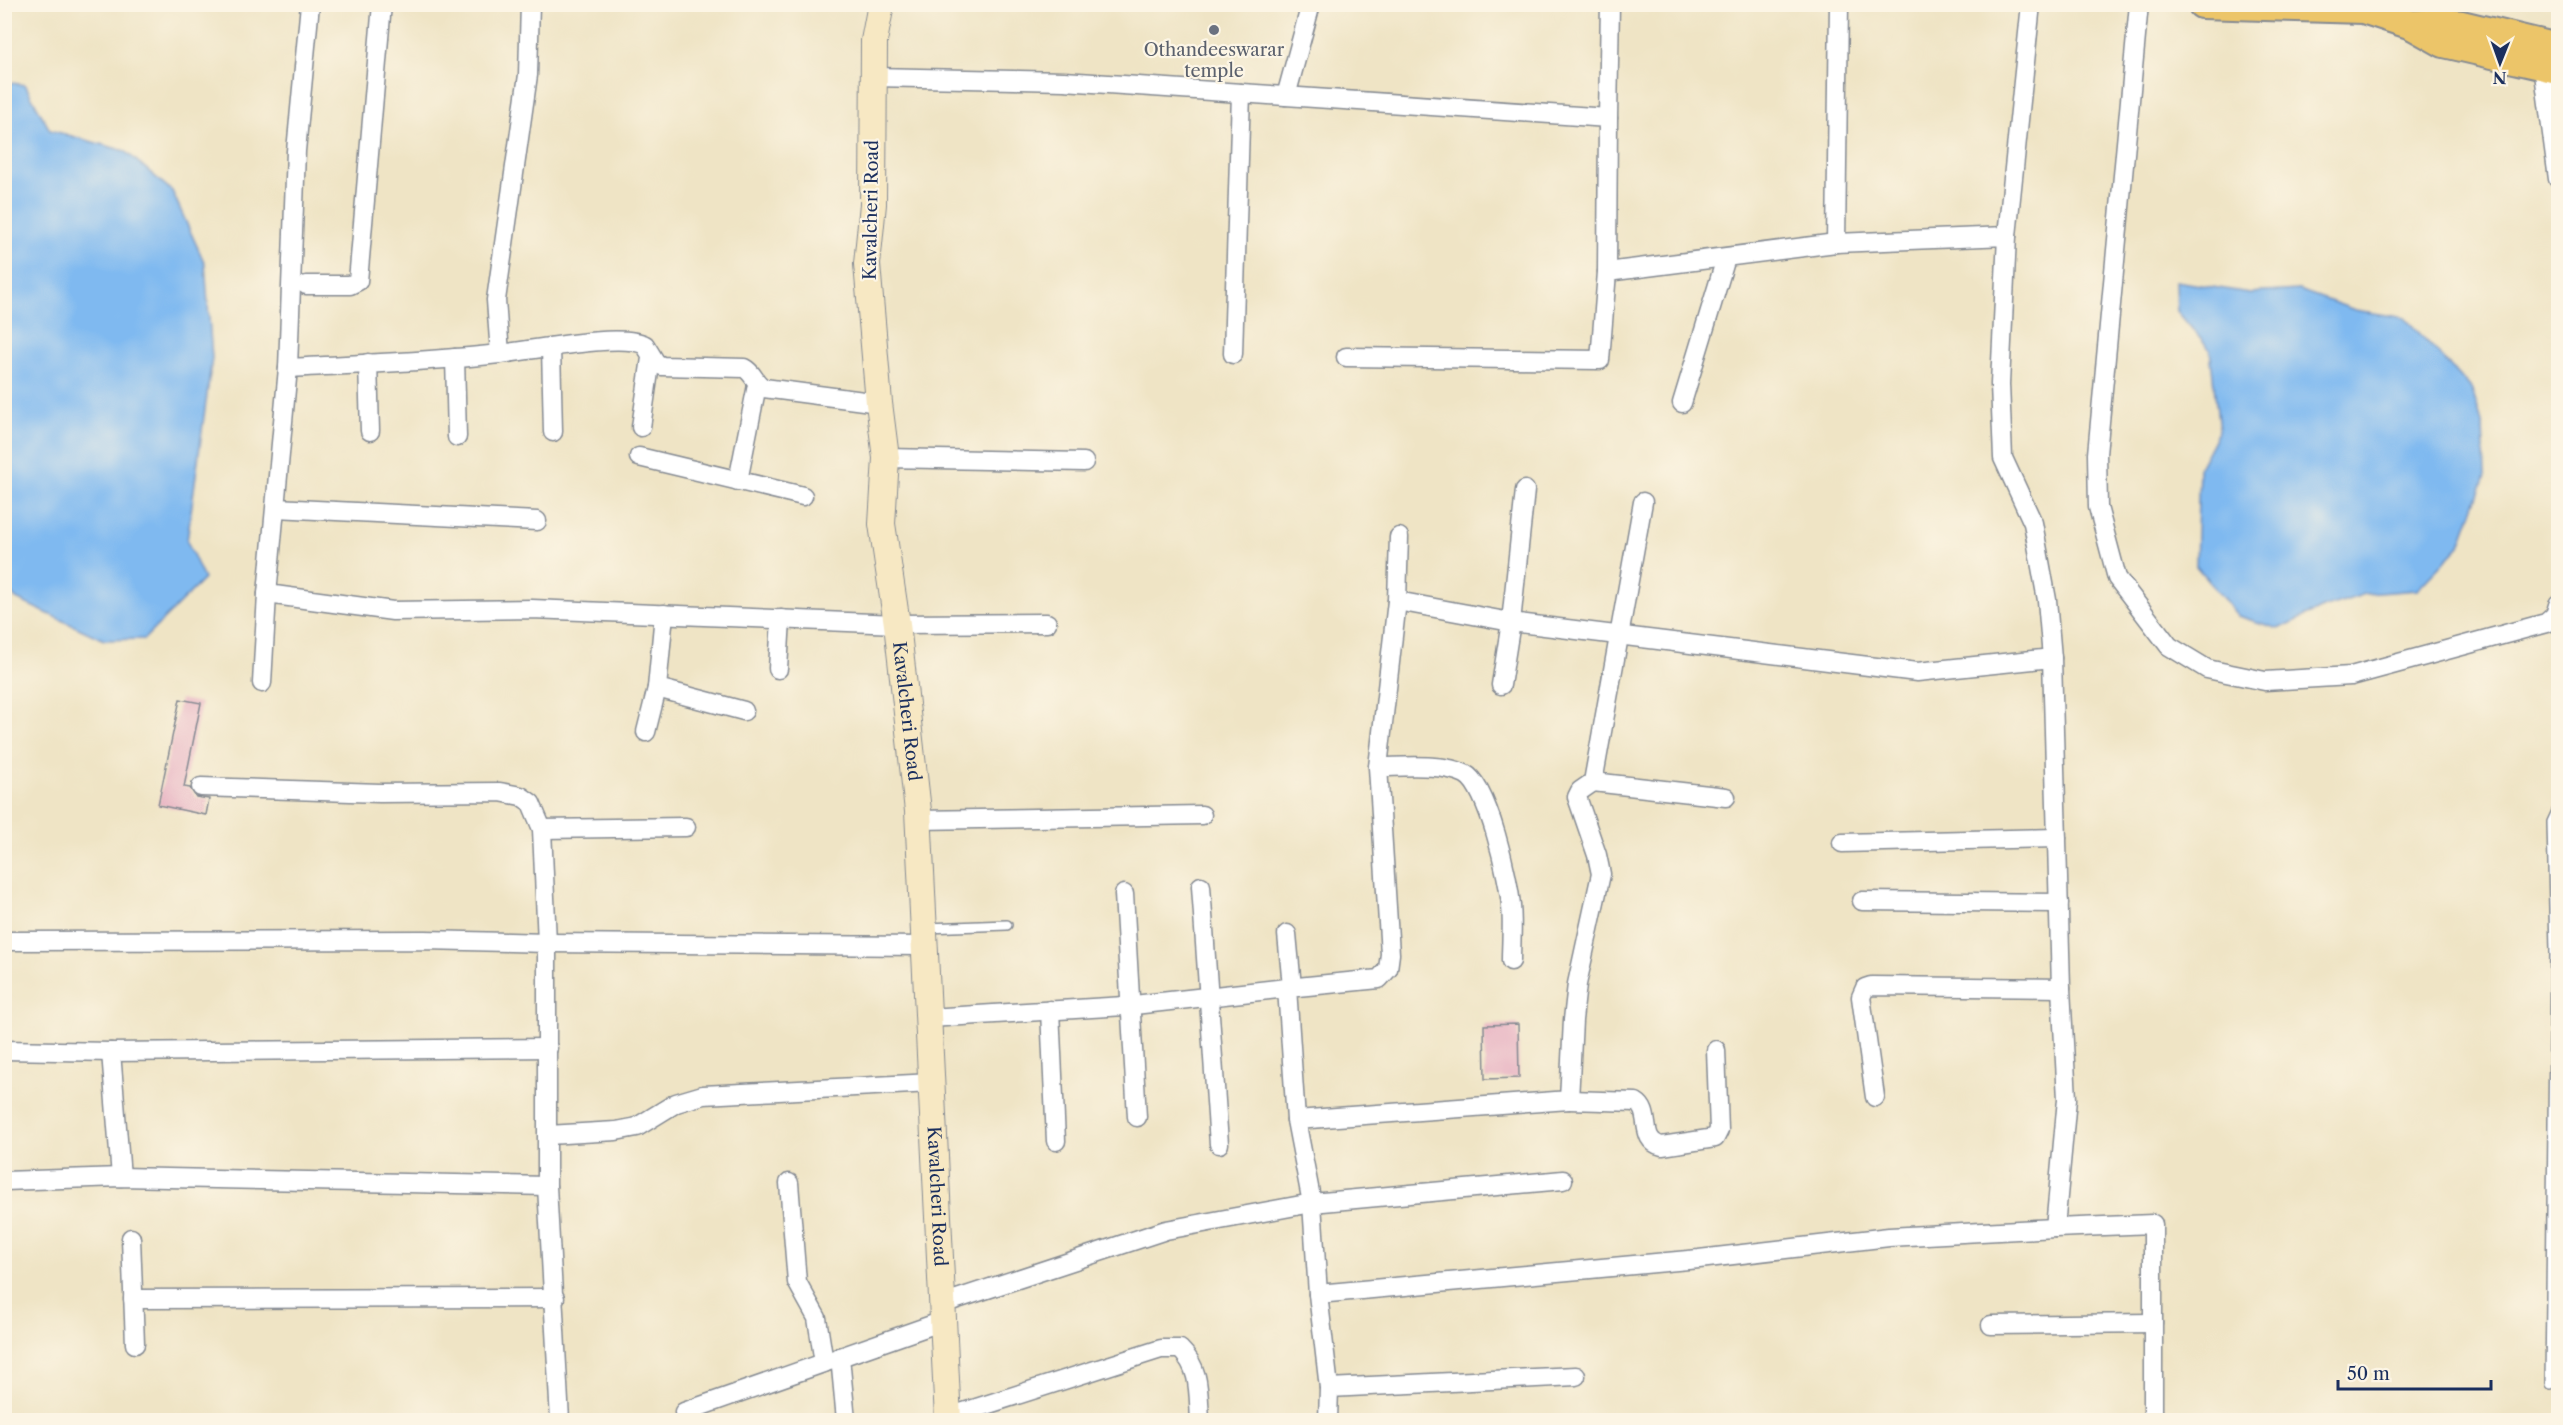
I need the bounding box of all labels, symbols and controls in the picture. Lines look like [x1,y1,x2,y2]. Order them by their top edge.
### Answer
marker: Othandeeswarar temple [1207,23,1221,37]
north arrow [2470,33,2530,93]
place label: Othandeeswarar temple [1144,39,1285,82]
text: N [2493,68,2507,88]
street label: Kavalcheri Road [859,140,883,280]
street label: Kavalcheri Road [888,640,926,782]
street label: Kavalcheri Road [923,1126,951,1267]
scale bar [2338,1353,2491,1391]
text: 50 m [2347,1363,2390,1385]

